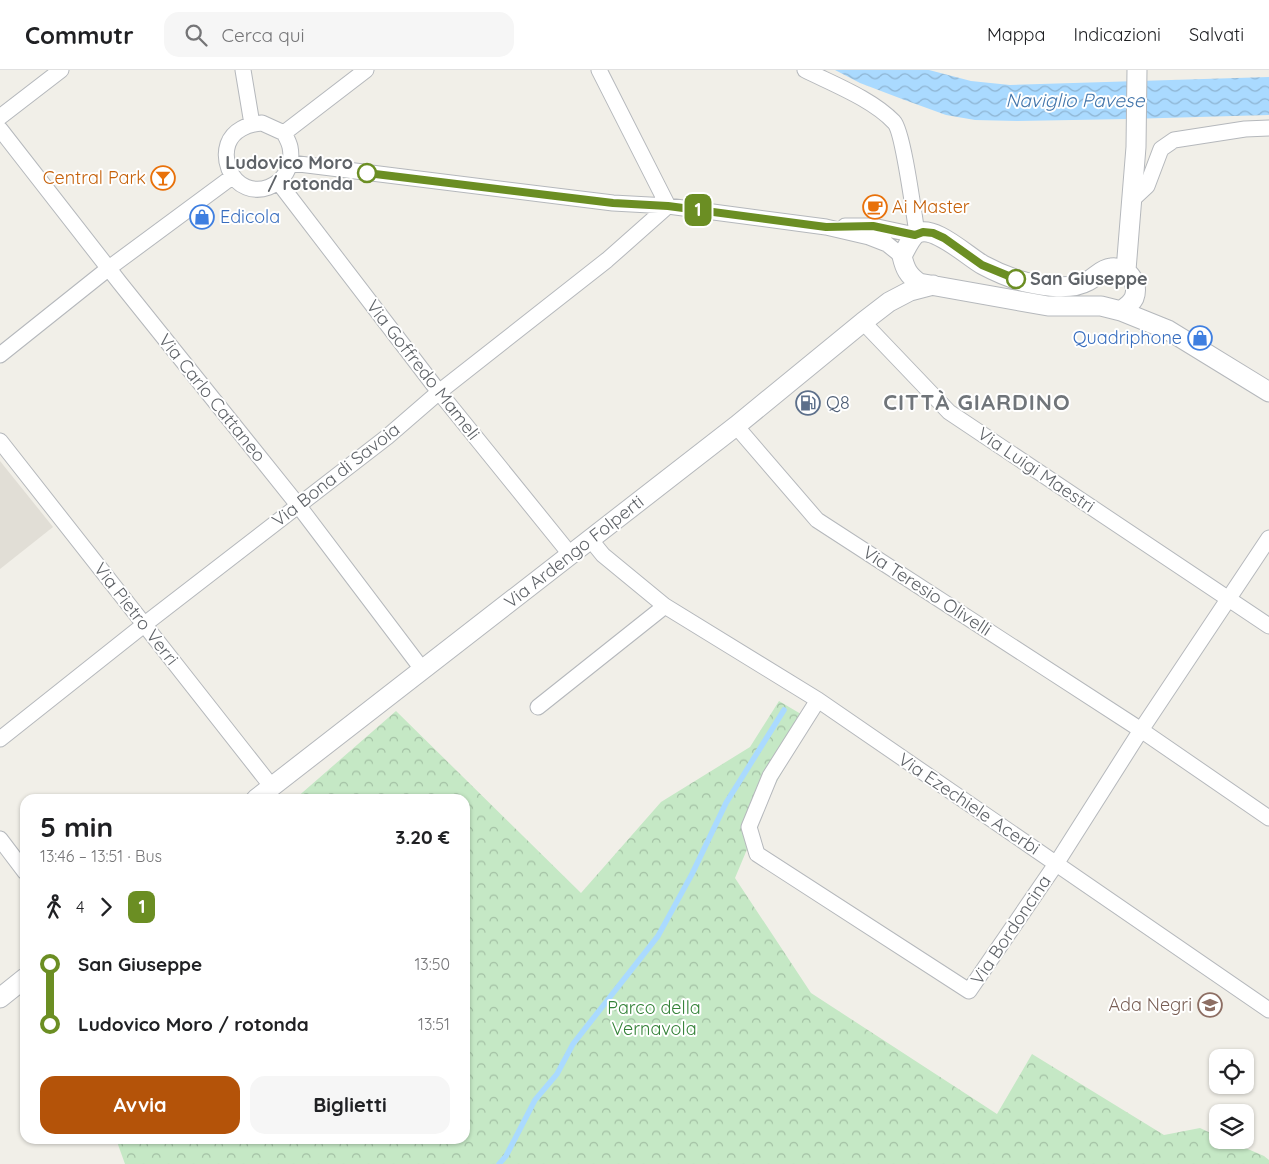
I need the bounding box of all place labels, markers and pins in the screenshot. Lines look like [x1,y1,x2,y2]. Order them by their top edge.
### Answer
place label: Ludovico Moro / rotonda [225,151,353,195]
marker: Ludovico Moro / rotonda [357,163,377,183]
bar icon: Central Park [150,165,176,191]
place label: Central Park [43,166,146,189]
cafe icon: Ai Master [862,194,888,220]
place label: Ai Master [892,195,970,218]
shop icon: Edicola [189,204,215,230]
place label: Edicola [220,205,280,228]
place label: San Giuseppe [1030,267,1148,290]
marker: San Giuseppe [1006,269,1026,289]
shop icon: Quadriphone [1187,325,1213,351]
place label: Quadriphone [1073,326,1182,349]
fuel station icon: Q8 [795,390,821,416]
place label: Q8 [826,391,850,414]
school or university icon: Ada Negri [1197,992,1223,1018]
place label: Ada Negri [1108,993,1192,1016]

